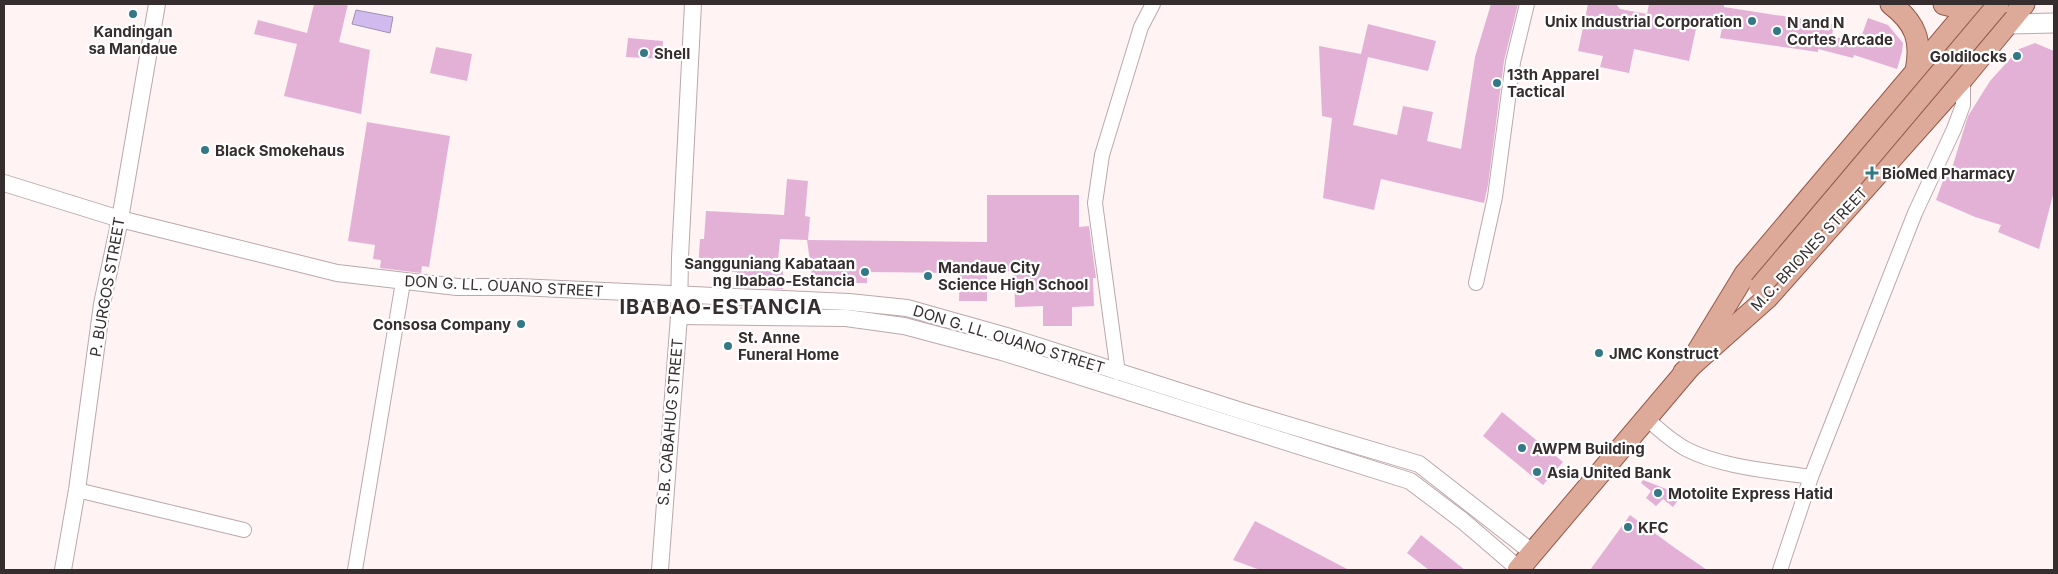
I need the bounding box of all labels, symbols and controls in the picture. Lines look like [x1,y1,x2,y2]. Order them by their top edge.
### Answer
marker: Kandingan sa Mandaue [127,8,139,20]
place label: Unix Industrial Corporation [1545,12,1742,31]
place label: N and N Cortes Arcade [1787,13,1893,49]
marker: Unix Industrial Corporation [1746,15,1758,27]
place label: Kandingan sa Mandaue [88,22,178,58]
marker: N and N Cortes Arcade [1771,25,1783,37]
place label: Shell [654,44,690,63]
marker: Shell [638,47,650,59]
place label: Goldilocks [1930,47,2007,66]
marker: Goldilocks [2011,50,2023,62]
place label: 13th Apparel Tactical [1507,65,1599,101]
marker: 13th Apparel Tactical [1491,77,1503,89]
place label: Black Smokehaus [215,141,345,160]
marker: Black Smokehaus [199,144,211,156]
place label: BioMed Pharmacy [1882,164,2015,183]
marker: BioMed Pharmacy [1866,167,1878,179]
street label: M.C. BRIONES STREET [1747,183,1871,315]
street label: P. BURGOS STREET [85,216,129,358]
place label: Sangguniang Kabataan ng Ibabao-Estancia [684,254,855,290]
place label: Mandaue City Science High School [938,258,1088,294]
marker: Sangguniang Kabataan ng Ibabao-Estancia [859,266,871,278]
marker: Mandaue City Science High School [922,270,934,282]
street label: DON G. LL. OUANO STREET [404,271,604,301]
district label: IBABAO-ESTANCIA [619,295,823,319]
street label: DON G. LL. OUANO STREET [911,301,1107,377]
place label: Consosa Company [373,315,511,334]
marker: Consosa Company [515,318,527,330]
place label: St. Anne Funeral Home [738,328,839,364]
street label: S.B. CABAHUG STREET [653,338,687,506]
marker: St. Anne Funeral Home [722,340,734,352]
place label: JMC Konstruct [1609,344,1719,363]
marker: JMC Konstruct [1593,347,1605,359]
place label: AWPM Building [1532,439,1645,458]
marker: AWPM Building [1516,442,1528,454]
place label: Asia United Bank [1547,463,1671,482]
marker: Asia United Bank [1531,466,1543,478]
place label: Motolite Express Hatid [1668,484,1833,503]
marker: Motolite Express Hatid [1652,487,1664,499]
place label: KFC [1638,518,1669,537]
marker: KFC [1622,521,1634,533]

